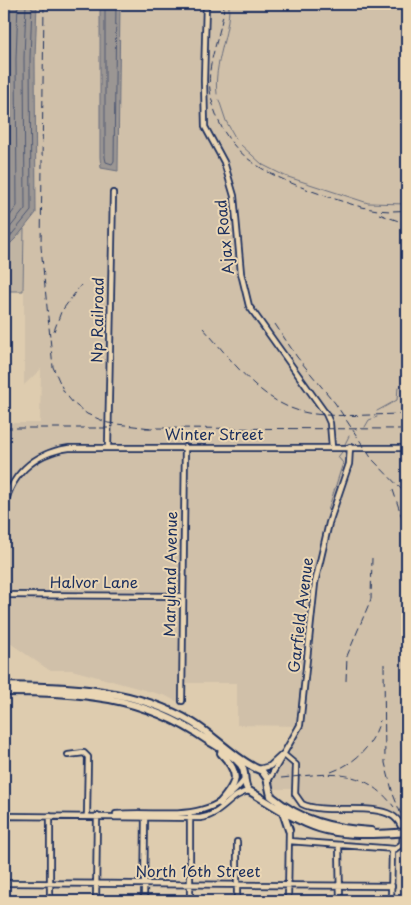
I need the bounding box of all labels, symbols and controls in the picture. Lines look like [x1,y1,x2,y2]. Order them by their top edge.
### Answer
street label: Ajax Road [208,199,239,276]
street label: Np Railroad [84,277,109,363]
street label: Winter Street [165,422,263,445]
street label: Maryland Avenue [157,511,182,637]
street label: Garfield Avenue [281,556,318,674]
street label: Halvor Lane [50,570,138,593]
street label: North 16th Street [136,859,261,882]

